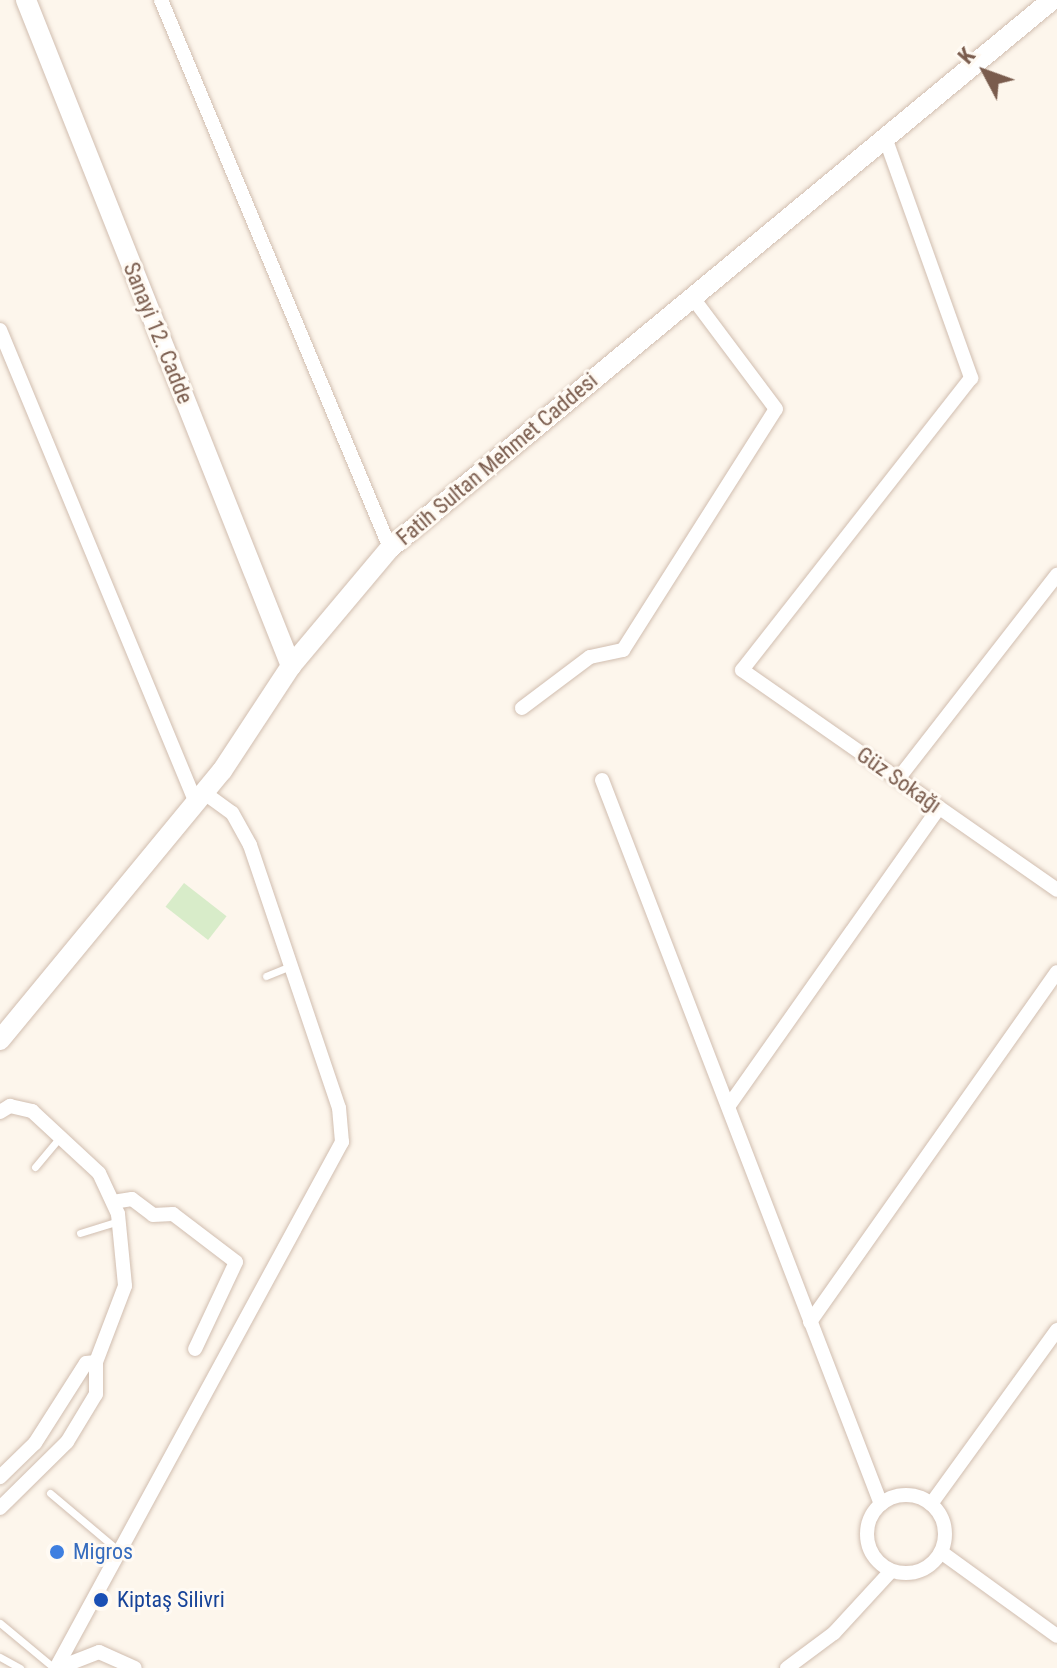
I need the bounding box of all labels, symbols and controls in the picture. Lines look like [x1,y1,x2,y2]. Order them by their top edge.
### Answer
north arrow [945,32,1025,112]
text: K [953,43,980,69]
street label: Sanayi 12. Cadde [118,259,198,407]
street label: Fatih Sultan Mehmet Caddesi [391,367,603,551]
street label: Güz Sokağı [852,741,946,819]
place label: Migros [73,1539,133,1565]
marker: Migros [48,1543,66,1561]
place label: Kiptaş Silivri [117,1587,225,1613]
marker: Kiptaş Silivri [92,1591,110,1609]

